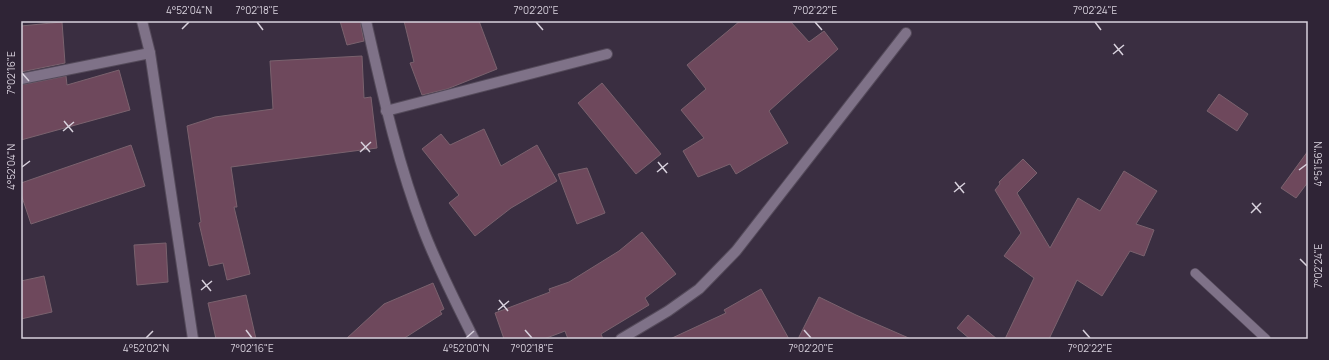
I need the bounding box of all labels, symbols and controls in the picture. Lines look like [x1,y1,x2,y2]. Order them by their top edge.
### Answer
text: 4°52'04"N [166,3,212,17]
text: 7°02'18"E [236,3,279,17]
text: 7°02'20"E [514,3,559,17]
text: 7°02'22"E [793,3,838,17]
text: 7°02'24"E [1073,3,1117,17]
text: 7°02'16"E [4,51,18,95]
text: 4°51'56"N [1311,141,1325,186]
text: 4°52'04"N [4,144,18,190]
text: 7°02'24"E [1311,244,1325,288]
text: 4°52'02"N [123,341,169,355]
text: 7°02'16"E [230,341,274,355]
text: 4°52'00"N [443,341,489,355]
text: 7°02'18"E [511,341,554,355]
text: 7°02'20"E [789,341,834,355]
text: 7°02'22"E [1068,341,1113,355]

